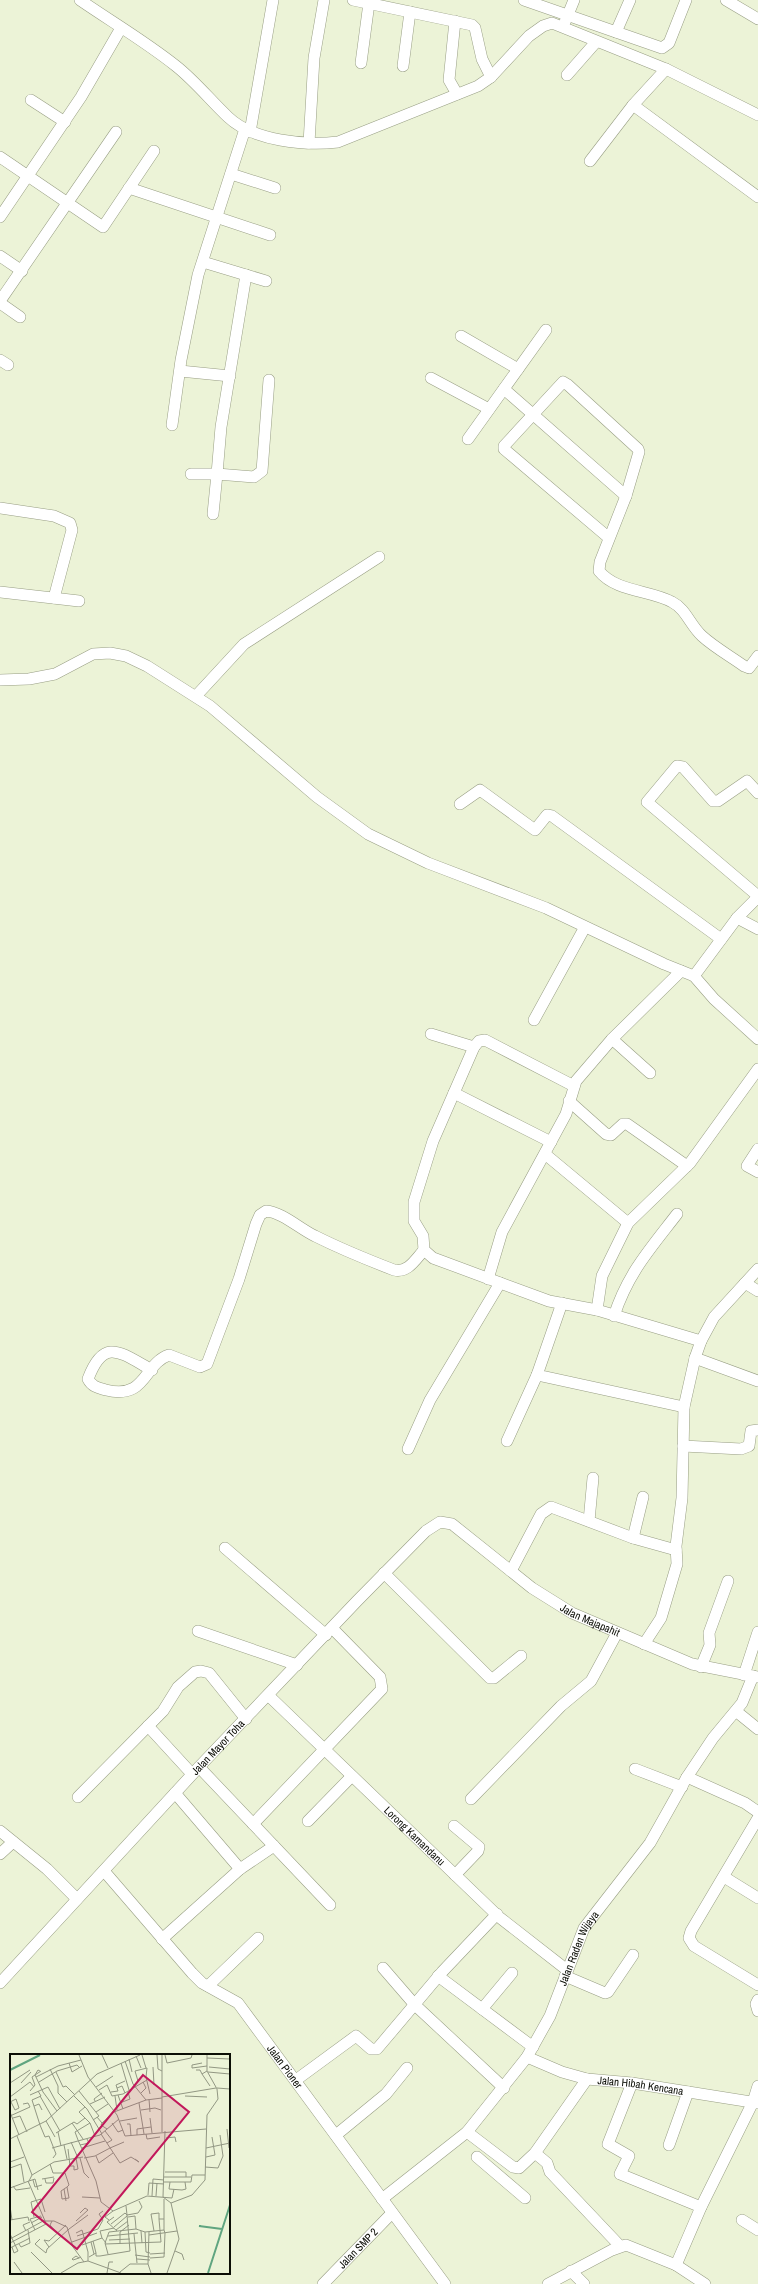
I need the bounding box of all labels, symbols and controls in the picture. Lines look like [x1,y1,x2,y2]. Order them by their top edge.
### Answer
street label: Jalan Majapahit [558,1600,622,1640]
street label: Jalan Mayor Toha [188,1717,247,1778]
street label: Lorong Kamandanu [381,1803,448,1869]
street label: Jalan Raden Wijaya [555,1908,602,1988]
street label: Jalan Pioner [264,2042,306,2091]
inset map [10,2054,230,2274]
street label: Jalan Hibah Kencana [597,2073,684,2098]
street label: Jalan SMP 2 [335,2225,381,2271]

